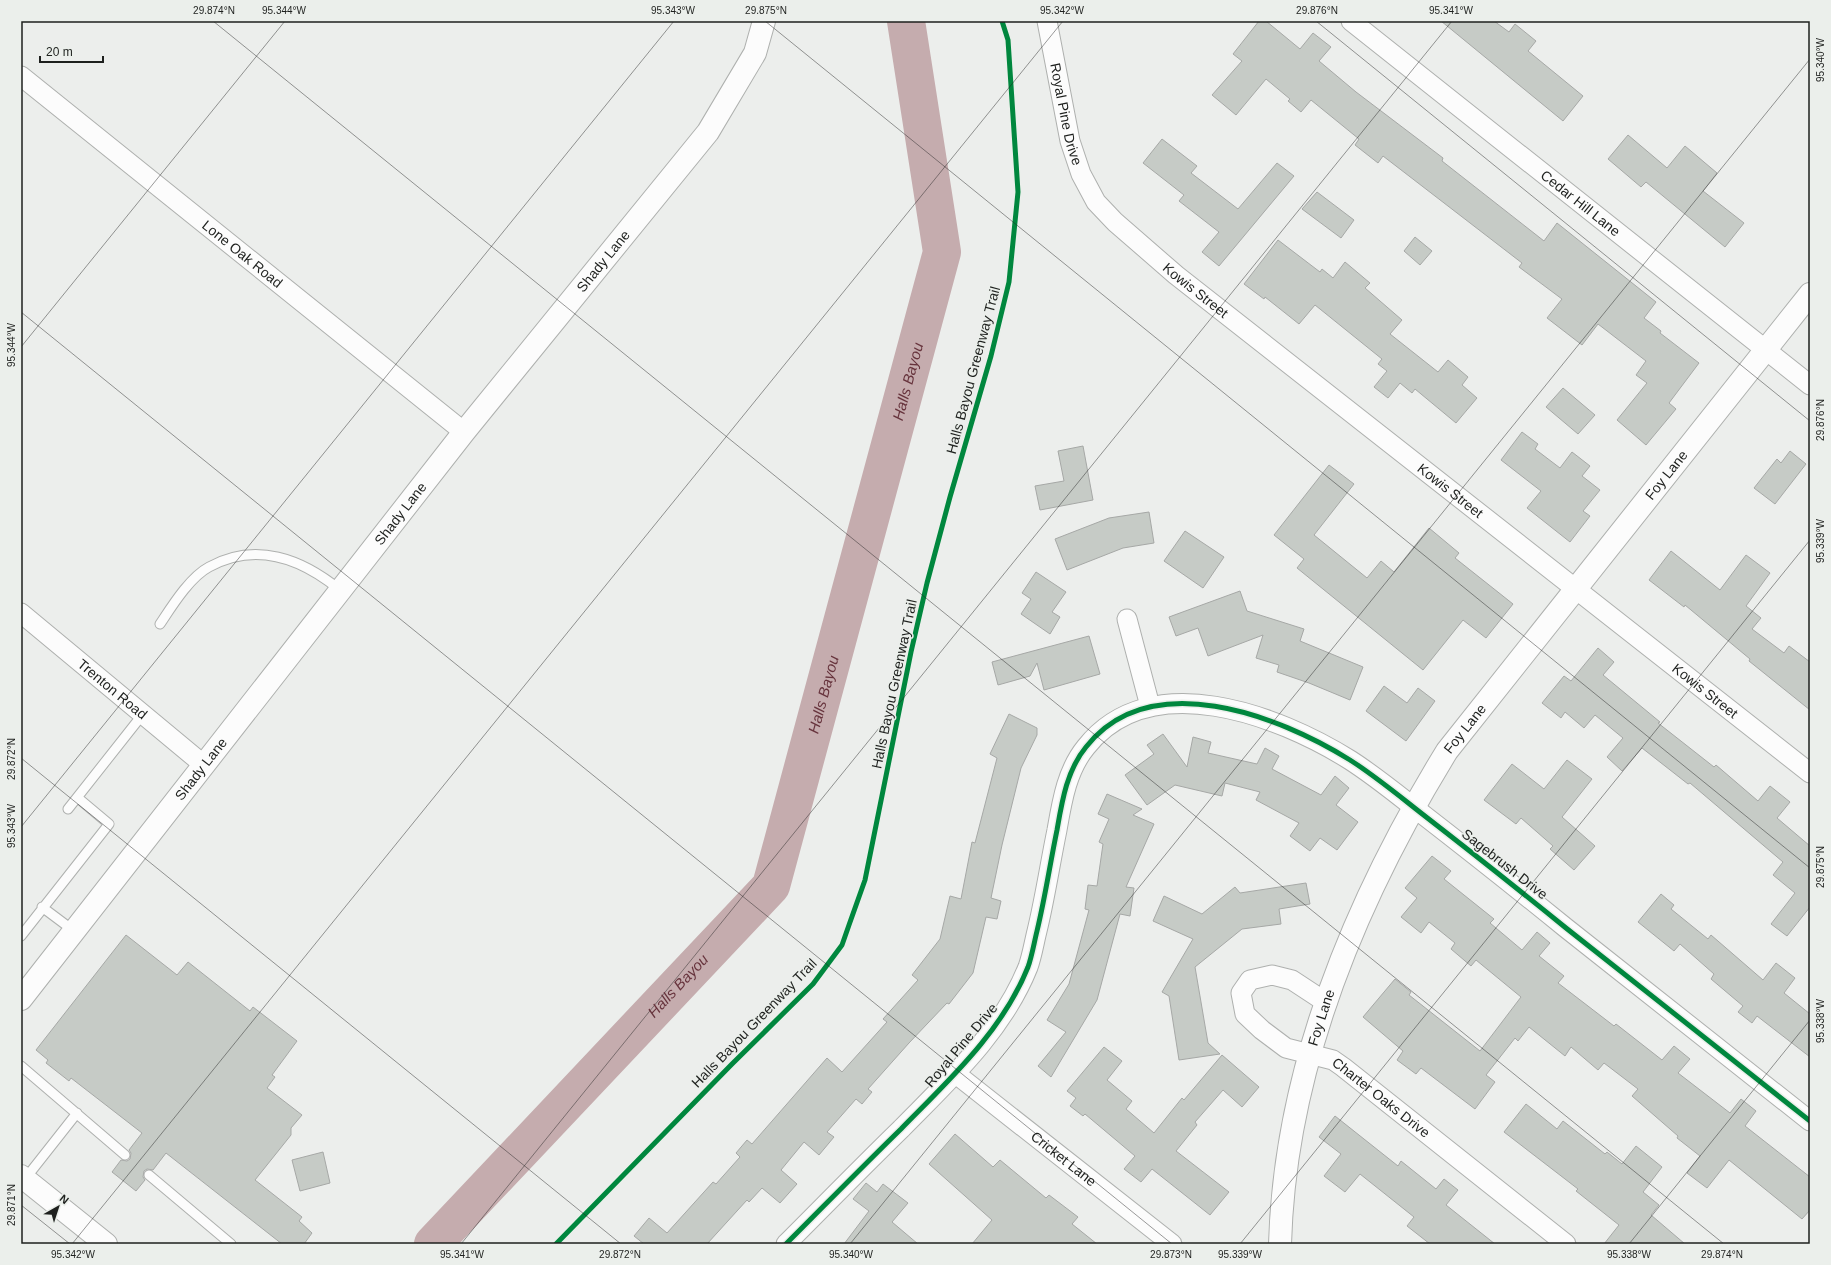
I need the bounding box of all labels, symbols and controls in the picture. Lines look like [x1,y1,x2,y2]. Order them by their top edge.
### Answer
text: 29.874°N [193,5,235,16]
text: 95.344°W [262,5,307,16]
text: 95.343°W [651,5,696,16]
text: 29.875°N [745,5,787,16]
text: 95.342°W [1040,5,1085,16]
text: 29.876°N [1296,5,1338,16]
text: 95.341°W [1429,5,1474,16]
text: 95.340°W [1815,37,1826,82]
scale bar [40,38,103,64]
text: 20 m [46,45,73,59]
street label: Royal Pine Drive [1047,62,1086,167]
street label: Cedar Hill Lane [1538,167,1624,239]
street label: Lone Oak Road [199,217,286,291]
street label: Shady Lane [573,227,633,295]
street label: Kowis Street [1160,259,1232,321]
street label: Halls Bayou Greenway Trail [943,284,1003,456]
text: 95.344°W [6,322,17,367]
water label: Halls Bayou [888,340,926,422]
text: 29.876°N [1815,399,1826,441]
street label: Foy Lane [1642,447,1691,503]
street label: Kowis Street [1414,460,1486,521]
street label: Shady Lane [371,479,430,548]
text: 95.339°W [1815,518,1826,563]
street label: Halls Bayou Greenway Trail [868,598,920,770]
water label: Halls Bayou [804,653,842,735]
street label: Trenton Road [75,656,150,722]
street label: Kowis Street [1669,660,1741,721]
street label: Foy Lane [1440,701,1489,757]
street label: Shady Lane [171,734,230,803]
text: 29.872°N [6,738,17,780]
text: 95.343°W [6,803,17,848]
street label: Sagebrush Drive [1459,826,1551,903]
text: 29.875°N [1815,846,1826,888]
water label: Halls Bayou [644,950,712,1020]
street label: Halls Bayou Greenway Trail [688,955,820,1091]
street label: Foy Lane [1305,987,1338,1048]
text: 95.338°W [1815,998,1826,1043]
street label: Royal Pine Drive [921,1000,1001,1090]
street label: Charter Oaks Drive [1329,1054,1433,1141]
street label: Cricket Lane [1028,1128,1100,1189]
text: 29.871°N [6,1184,17,1226]
north arrow [38,1187,78,1227]
text: N [57,1192,71,1206]
text: 95.342°W [51,1249,96,1260]
text: 95.341°W [440,1249,485,1260]
text: 29.872°N [599,1249,641,1260]
text: 95.340°W [829,1249,874,1260]
text: 29.873°N [1150,1249,1192,1260]
text: 95.339°W [1218,1249,1263,1260]
text: 95.338°W [1607,1249,1652,1260]
text: 29.874°N [1701,1249,1743,1260]

